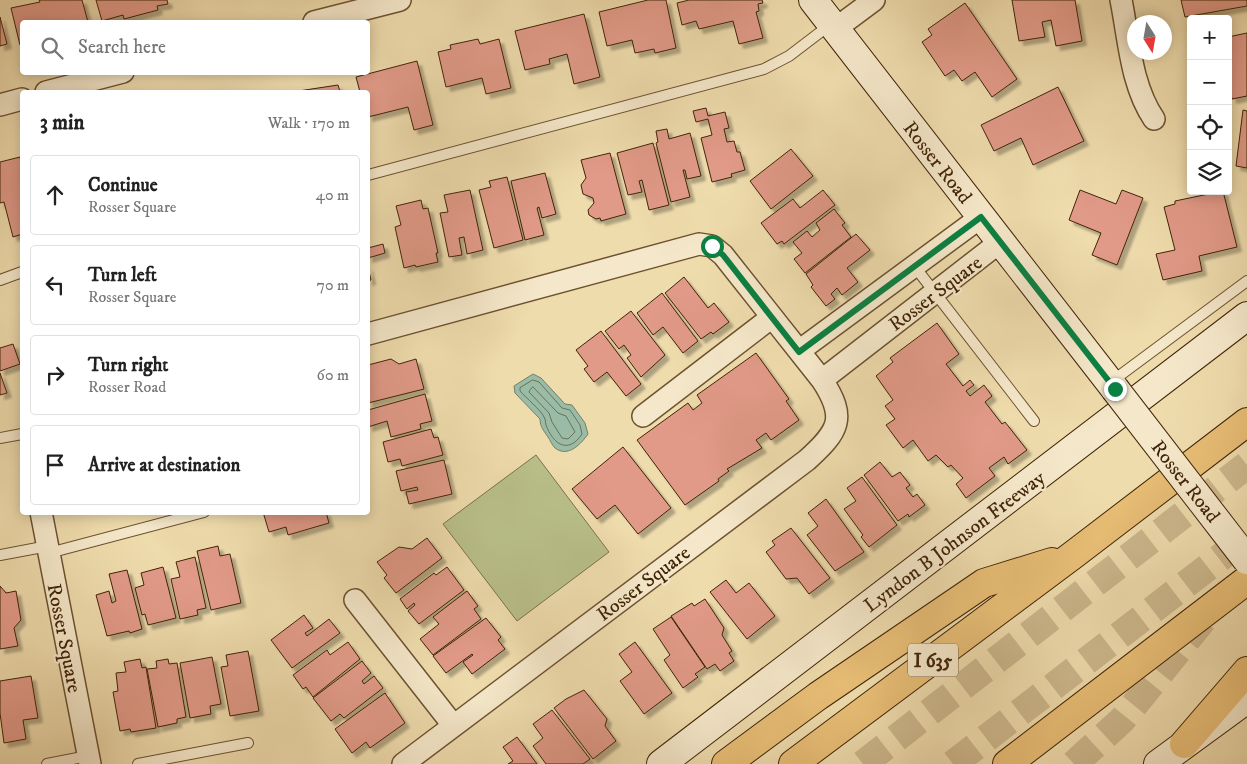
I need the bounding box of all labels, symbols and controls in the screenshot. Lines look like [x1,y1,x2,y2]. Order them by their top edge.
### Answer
north arrow [1127,15,1172,60]
map controls [1187,15,1232,195]
button: + [1187,15,1232,60]
search box [20,20,370,75]
icon: search [38,34,66,62]
text: Search here [78,36,166,59]
button: − [1187,60,1232,105]
button: locate [1187,105,1232,150]
text: 3 min [40,110,85,136]
text: Walk · 170 m [268,113,350,133]
street label: Rosser Road [897,117,977,209]
button: layers [1187,150,1232,195]
text: Continue [88,174,158,197]
icon: ahead [41,181,69,209]
text: 40 m [316,185,349,205]
text: Rosser Square [88,197,176,217]
route start [701,235,724,258]
street label: Rosser Square [884,251,988,337]
text: Turn left [88,264,157,287]
icon: left [41,271,69,299]
text: 70 m [317,275,349,295]
text: Rosser Square [88,287,176,307]
text: Turn right [88,354,168,377]
icon: right [41,361,69,389]
text: 60 m [317,365,349,385]
text: Rosser Road [88,377,166,397]
route end [1104,378,1127,401]
street label: Rosser Road [1145,436,1225,528]
icon: arrive [41,451,69,479]
text: Arrive at destination [88,454,240,477]
street label: Lyndon B Johnson Freeway [859,466,1051,619]
street label: Rosser Square [592,541,696,627]
street label: Rosser Square [41,582,86,695]
road number: I 635 [908,644,958,676]

